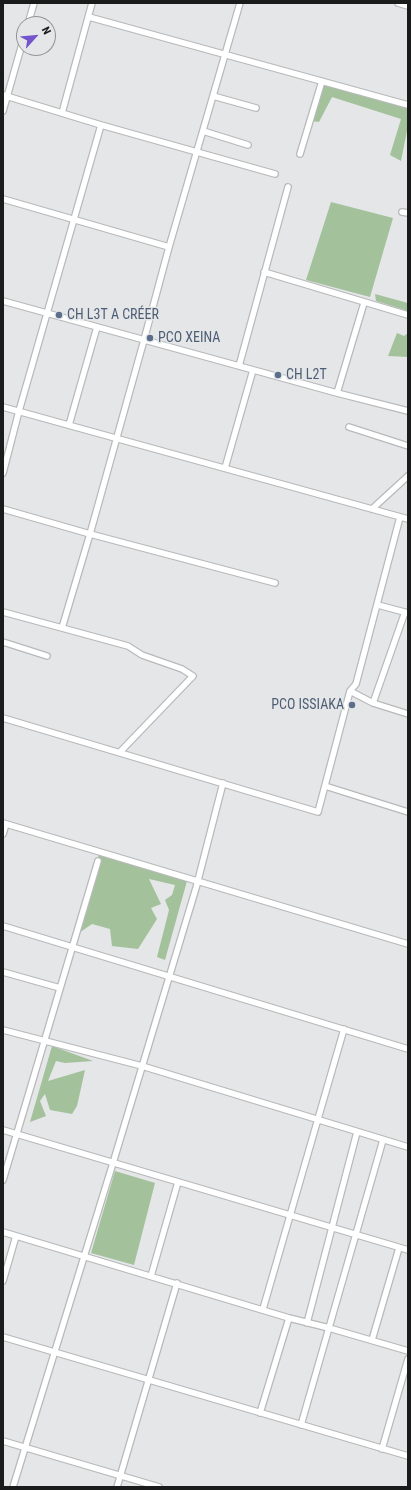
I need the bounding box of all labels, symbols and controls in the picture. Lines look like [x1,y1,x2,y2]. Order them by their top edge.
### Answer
north arrow [16,16,56,56]
text: N [39,25,54,37]
place label: CH L3T A CRÉER [67,307,159,323]
marker: CH L3T A CRÉER [54,310,64,320]
place label: PCO XEINA [158,330,220,346]
marker: PCO XEINA [145,333,155,343]
place label: CH L2T [286,367,327,383]
marker: CH L2T [273,370,283,380]
place label: PCO ISSIAKA [271,697,344,713]
marker: PCO ISSIAKA [347,700,357,710]

